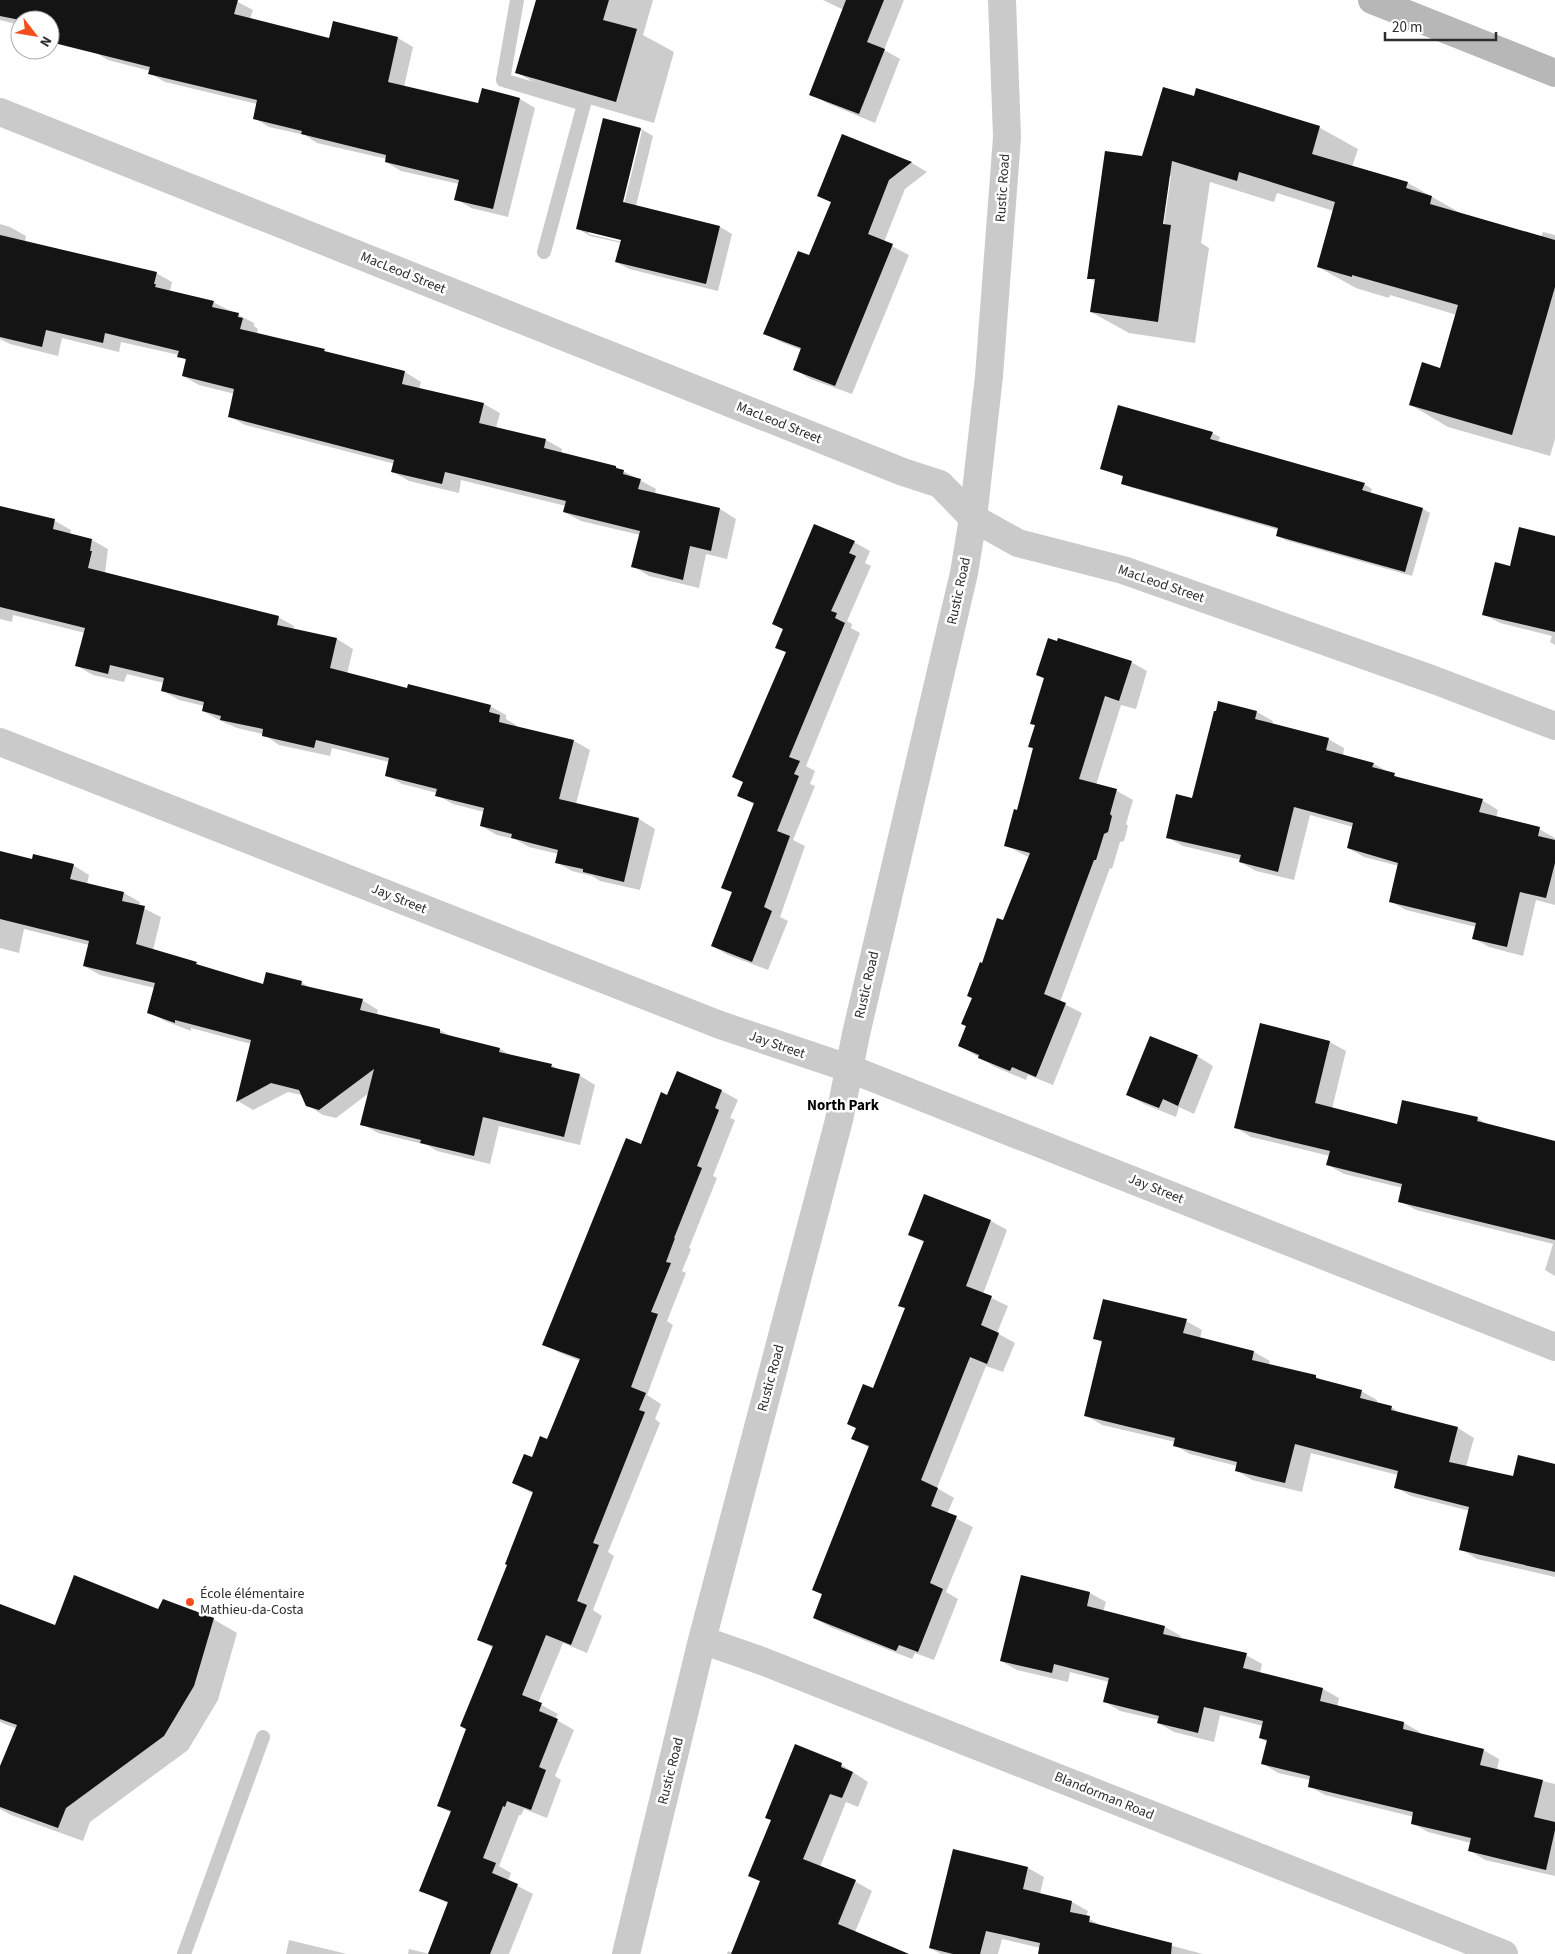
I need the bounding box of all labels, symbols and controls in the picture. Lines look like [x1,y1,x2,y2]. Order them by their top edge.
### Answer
north arrow [10,10,60,60]
scale bar [1385,10,1496,42]
text: 20 m [1392,17,1422,38]
text: N [34,32,56,50]
street label: Rustic Road [991,153,1015,223]
street label: MacLeod Street [357,247,449,299]
street label: MacLeod Street [733,397,825,449]
street label: Rustic Road [942,555,976,627]
street label: MacLeod Street [1115,560,1207,608]
street label: Jay Street [368,879,430,919]
street label: Rustic Road [850,949,884,1021]
street label: Jay Street [746,1026,808,1064]
district label: North Park [807,1095,880,1116]
street label: Jay Street [1125,1169,1187,1209]
street label: Rustic Road [752,1342,790,1414]
place label: École élémentaire Mathieu-da-Costa [200,1584,305,1620]
marker: École élémentaire Mathieu-da-Costa [184,1596,196,1608]
street label: Rustic Road [653,1735,689,1807]
street label: Blandorman Road [1051,1767,1157,1825]

